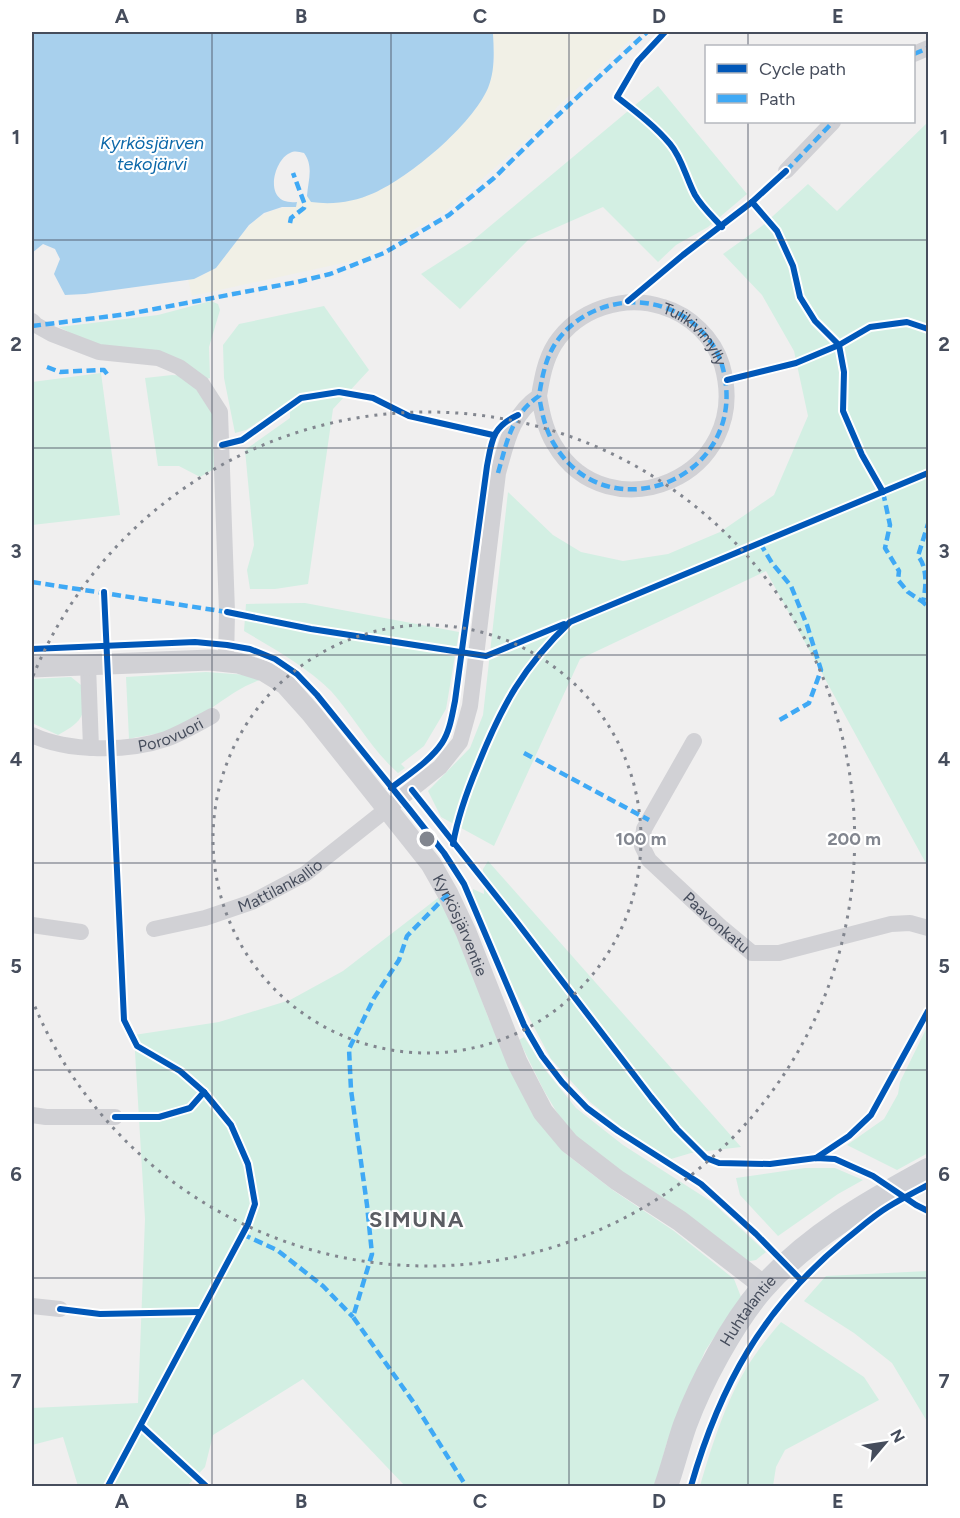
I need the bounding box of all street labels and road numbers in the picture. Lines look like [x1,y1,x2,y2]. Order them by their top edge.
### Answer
street label: Tulikivimylly [661,298,731,369]
street label: Porovuori [136,713,206,755]
street label: Mattilankallio [235,855,326,916]
street label: Kyrkösjärventie [429,871,492,979]
street label: Paavonkatu [680,888,754,957]
street label: Huhtalantie [716,1271,780,1349]

